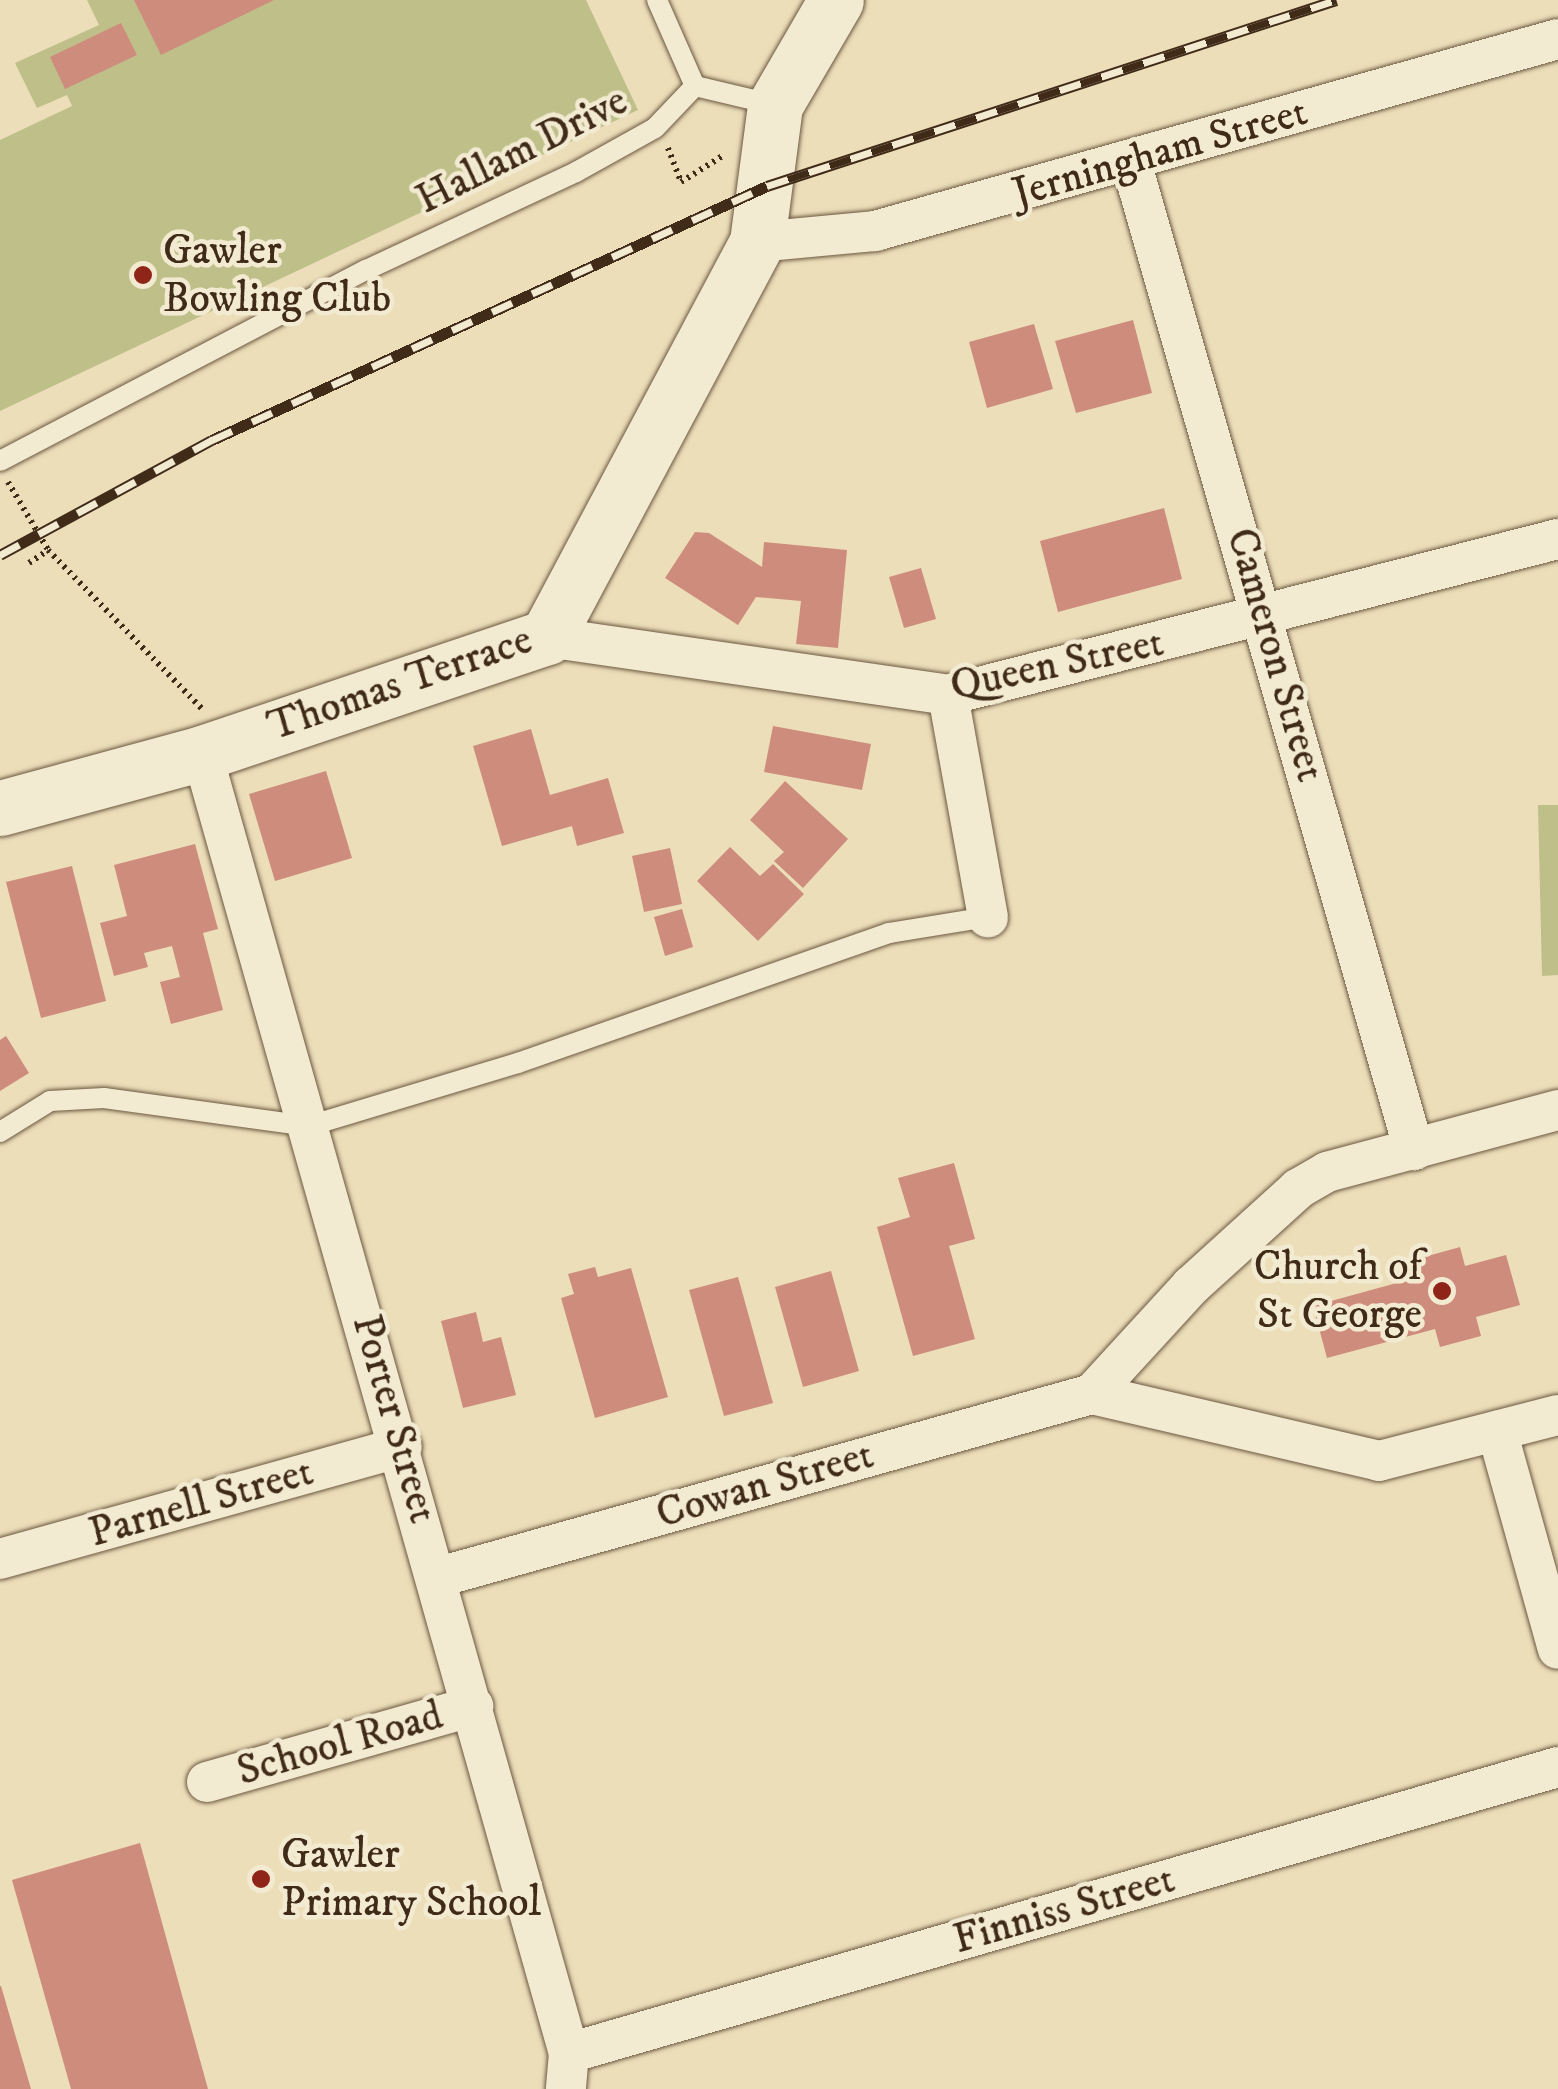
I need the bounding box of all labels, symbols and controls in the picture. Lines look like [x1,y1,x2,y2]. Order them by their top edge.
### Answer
street label: Hallam Drive [408,76,636,226]
street label: Jerningham Street [1007,87,1313,219]
place label: Gawler Bowling Club [163,226,391,324]
marker: Gawler Bowling Club [132,264,154,286]
street label: Cameron Street [1215,523,1335,787]
street label: Thomas Terrace [261,615,539,753]
street label: Queen Street [946,618,1168,712]
place label: Church of St George [1254,1242,1422,1340]
marker: Church of St George [1431,1280,1453,1302]
street label: Porter Street [340,1309,448,1529]
street label: Cowan Street [651,1430,879,1540]
street label: Parnell Street [83,1447,319,1559]
street label: School Road [232,1691,448,1797]
place label: Gawler Primary School [281,1830,541,1928]
street label: Finniss Street [948,1854,1180,1966]
marker: Gawler Primary School [250,1868,272,1890]

